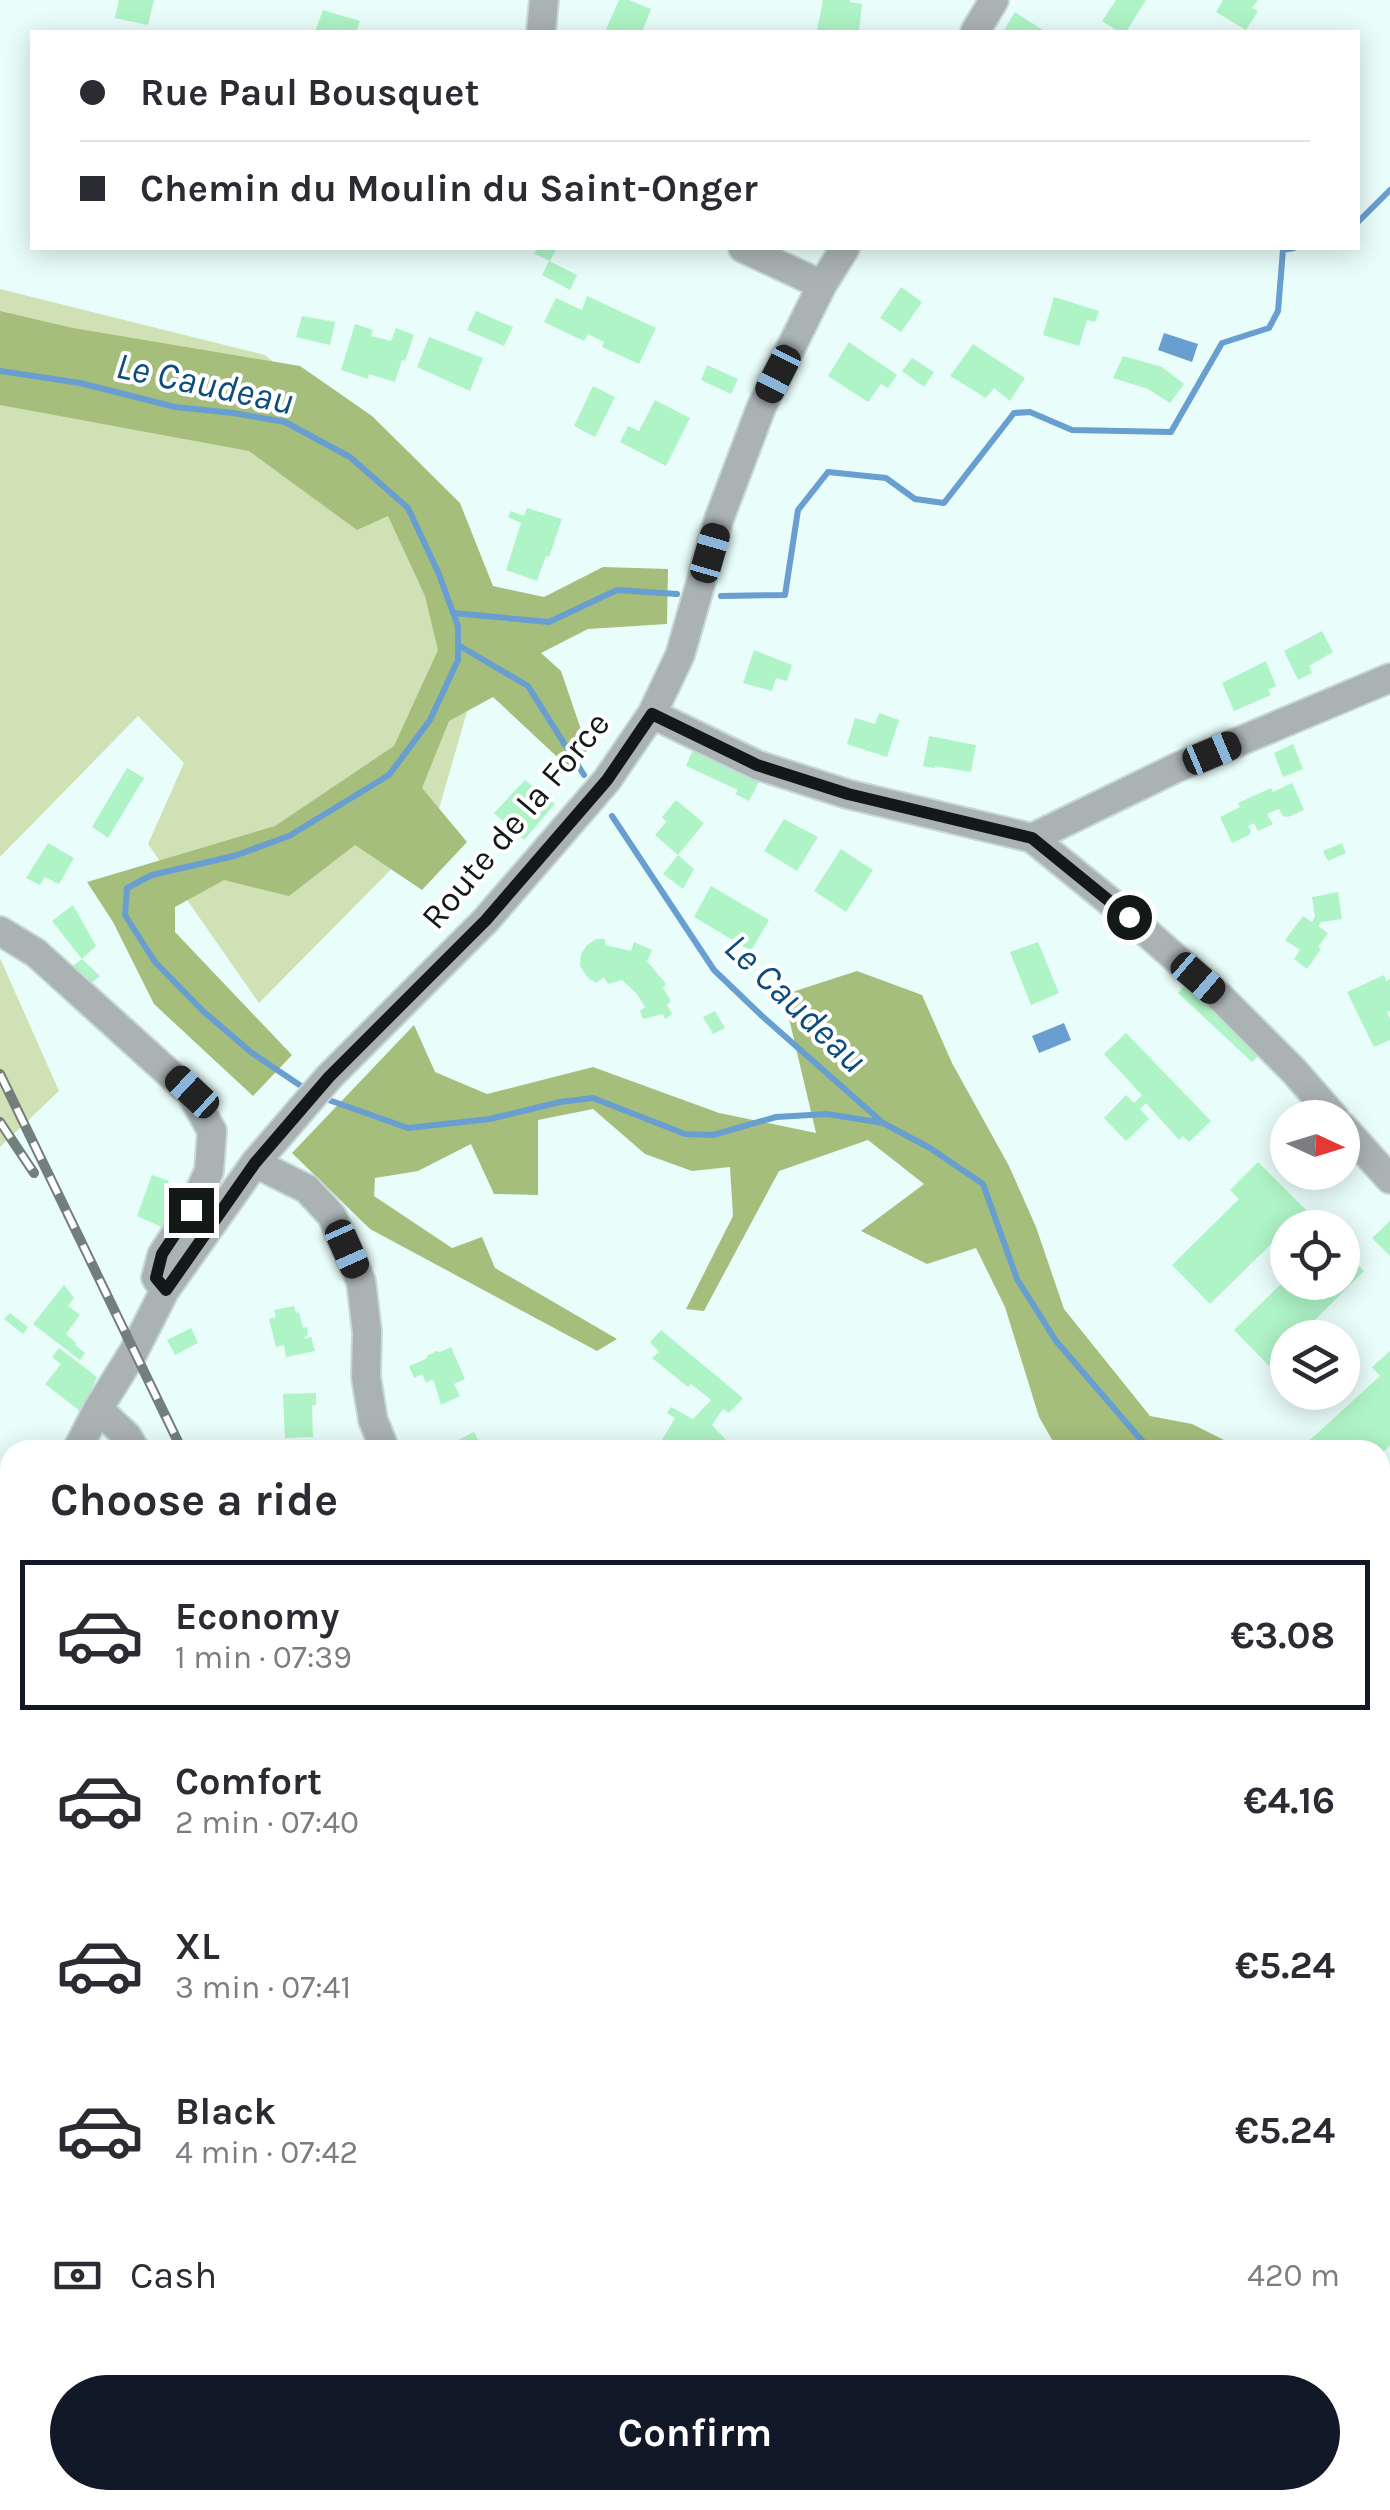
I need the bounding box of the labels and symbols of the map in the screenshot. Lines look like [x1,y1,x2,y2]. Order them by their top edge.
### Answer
car [751,340,805,408]
water label: Le Caudeau [112,343,298,424]
car [687,520,733,586]
street label: Route de la Force [413,703,618,937]
car [1179,727,1245,779]
route start [1107,895,1152,940]
water label: Le Caudeau [715,925,876,1082]
car [1166,947,1230,1009]
car [160,1061,224,1123]
north arrow [1270,1100,1360,1190]
route end [169,1188,214,1233]
car [321,1215,373,1283]

